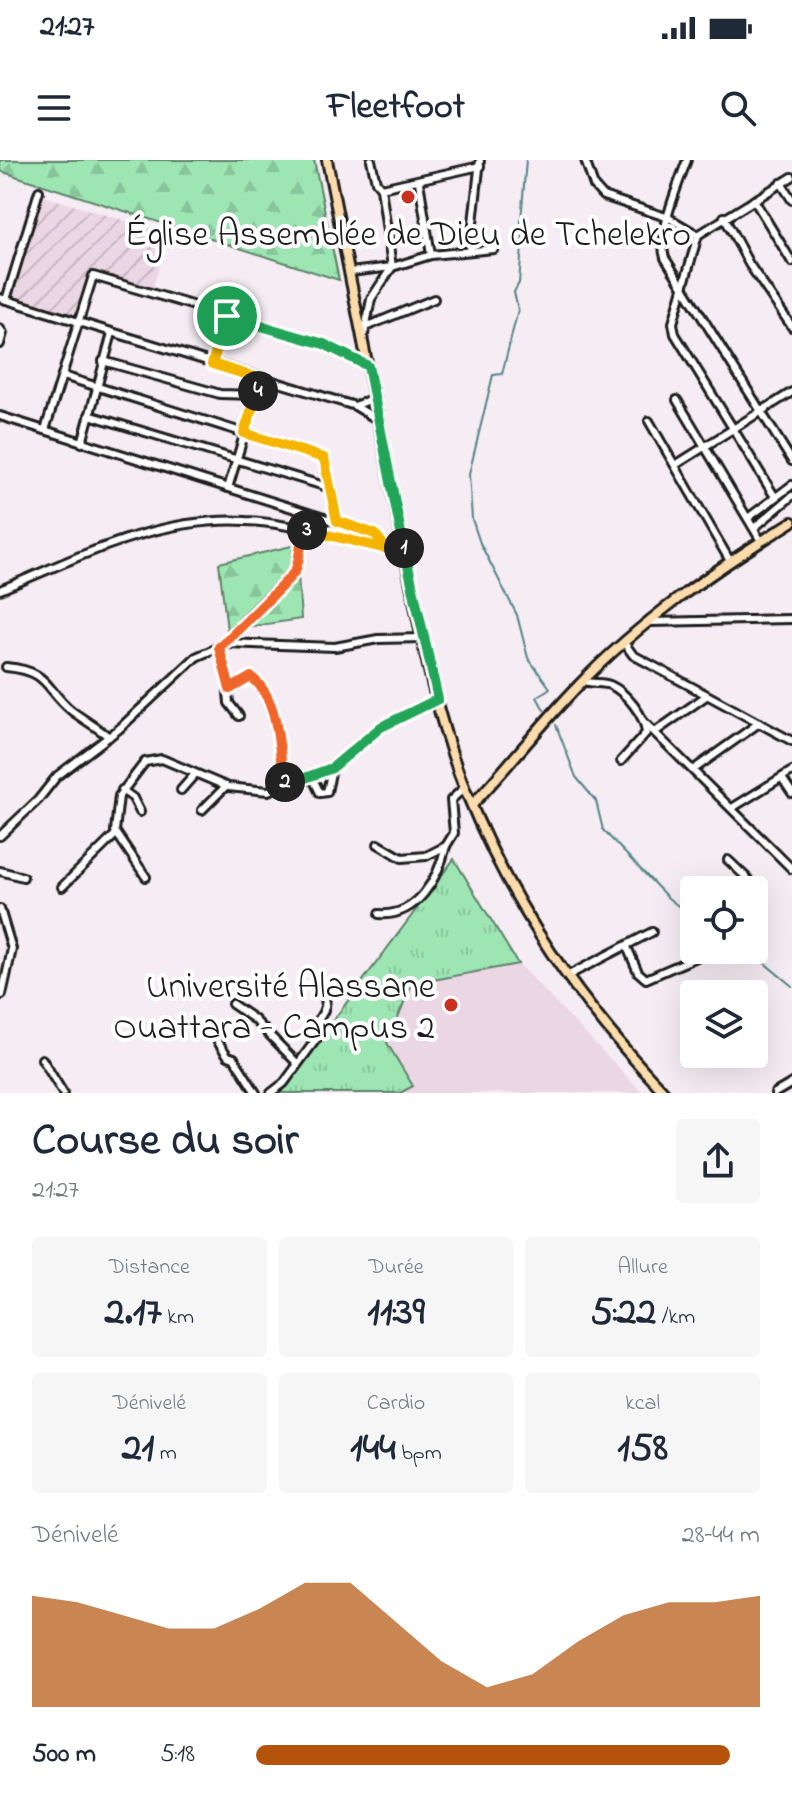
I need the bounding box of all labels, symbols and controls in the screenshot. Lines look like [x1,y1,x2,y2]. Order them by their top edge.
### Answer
text: 21:27 [40,6,94,50]
text: Fleetfoot [327,82,465,135]
icon: menu [32,86,76,130]
icon: search [716,86,760,130]
marker: Église Assemblée de Dieu de Tchelekro [399,188,417,206]
place label: Église Assemblée de Dieu de Tchelekro [125,210,691,263]
pin [193,282,261,350]
icon: arrive [205,294,249,338]
pin: 4 [238,371,278,411]
text: 4 [253,375,263,407]
pin: 3 [287,510,327,550]
text: 3 [302,514,312,546]
pin: 1 [384,528,424,568]
text: 1 [401,532,408,564]
pin: 2 [265,762,305,802]
text: 2 [280,766,290,798]
map controls [680,876,768,1068]
button: locate [680,876,768,964]
place label: Université Alassane Ouattara - Campus 2 [113,962,436,1056]
button: layers [680,980,768,1068]
marker: Université Alassane Ouattara - Campus 2 [442,996,460,1014]
text: Course du soir [32,1110,298,1174]
button: share [676,1119,760,1203]
text: 21:27 [32,1172,79,1210]
text: Distance [109,1252,190,1284]
text: Durée [368,1252,424,1284]
text: Allure [618,1252,668,1284]
text: 2.17 [105,1284,162,1343]
text: 11:39 [367,1284,425,1343]
text: 5:22 [590,1284,656,1343]
text: km [162,1302,194,1334]
text: /km [656,1302,695,1334]
text: Dénivelé [113,1388,186,1420]
text: Cardio [367,1388,425,1420]
text: kcal [625,1388,660,1420]
text: 21 [122,1420,154,1479]
text: 144 [350,1420,396,1479]
text: 158 [617,1420,668,1479]
text: m [154,1438,177,1470]
text: bpm [396,1438,442,1470]
text: Dénivelé [32,1517,119,1555]
text: 28–44 m [682,1517,760,1555]
text: 500 m [32,1736,96,1774]
text: 5:18 [160,1736,195,1774]

